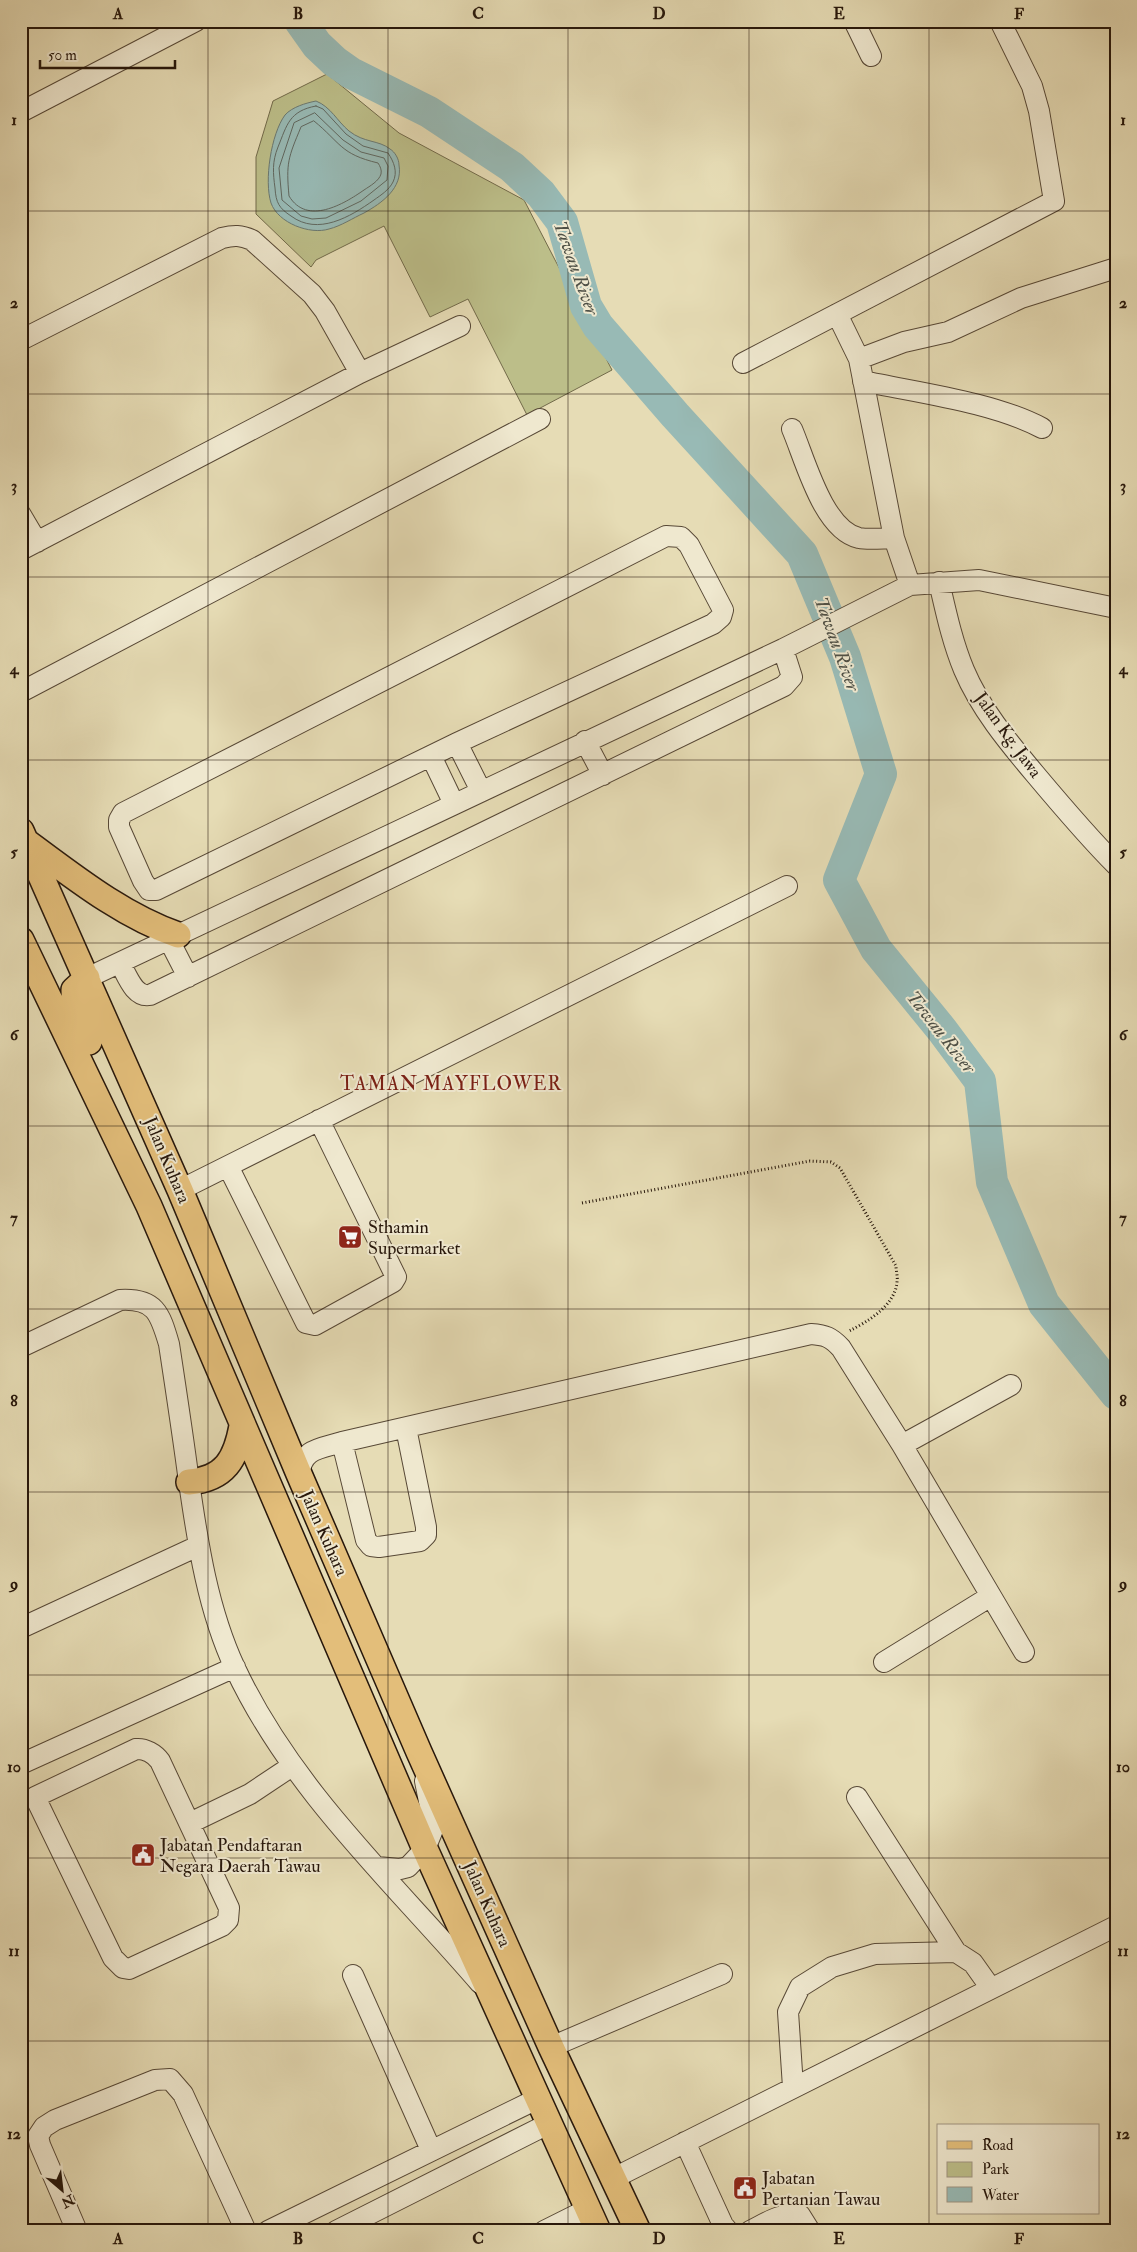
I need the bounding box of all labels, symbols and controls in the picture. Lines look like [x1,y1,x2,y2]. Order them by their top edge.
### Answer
text: A [112,4,124,24]
text: B [293,4,303,24]
text: C [472,4,484,24]
text: D [652,4,666,24]
text: E [833,4,845,24]
text: F [1014,4,1024,24]
scale bar [40,38,175,70]
text: 50 m [48,46,77,65]
text: 1 [11,110,17,130]
text: 1 [1120,110,1126,130]
water label: Tawau River [548,218,604,319]
text: 2 [10,293,18,313]
text: 2 [1119,293,1127,313]
text: 3 [11,476,17,496]
text: 3 [1120,476,1126,496]
water label: Tawau River [809,594,865,695]
text: 4 [9,659,20,679]
text: 4 [1118,659,1129,679]
street label: Jalan Kg. Jawa [969,687,1047,783]
text: 5 [10,842,18,862]
text: 5 [1119,842,1127,862]
water label: Tawau River [901,986,981,1079]
text: 6 [10,1025,20,1045]
text: 6 [1119,1025,1129,1045]
district label: TAMAN MAYFLOWER [340,1072,562,1096]
street label: Jalan Kuhara [138,1112,196,1207]
text: 7 [10,1208,18,1228]
text: 7 [1119,1208,1127,1228]
place label: Sthamin Supermarket [368,1216,460,1260]
supermarket icon: Sthamin Supermarket [337,1224,363,1250]
text: 8 [10,1391,18,1411]
text: 8 [1119,1391,1127,1411]
street label: Jalan Kuhara [294,1485,353,1580]
text: 9 [8,1574,18,1594]
text: 9 [1117,1574,1127,1594]
text: 10 [7,1757,21,1777]
text: 10 [1116,1757,1130,1777]
place label: Jabatan Pendaftaran Negara Daerah Tawau [159,1834,321,1878]
public building icon: Jabatan Pendaftaran Negara Daerah Tawau [130,1842,156,1868]
street label: Jalan Kuhara [457,1856,516,1951]
text: 11 [8,1941,20,1961]
text: 11 [1117,1941,1129,1961]
text: 12 [7,2124,21,2144]
legend [937,2124,1100,2214]
text: 12 [1116,2124,1130,2144]
text: Road [982,2136,1014,2155]
text: Park [982,2160,1009,2179]
north arrow [38,2164,88,2214]
place label: Jabatan Pertanian Tawau [761,2167,880,2211]
public building icon: Jabatan Pertanian Tawau [732,2175,758,2201]
text: Water [981,2186,1019,2205]
text: N [58,2190,78,2212]
text: A [112,2229,124,2249]
text: B [293,2229,303,2249]
text: C [472,2229,484,2249]
text: D [652,2229,666,2249]
text: E [833,2229,845,2249]
text: F [1014,2229,1024,2249]

